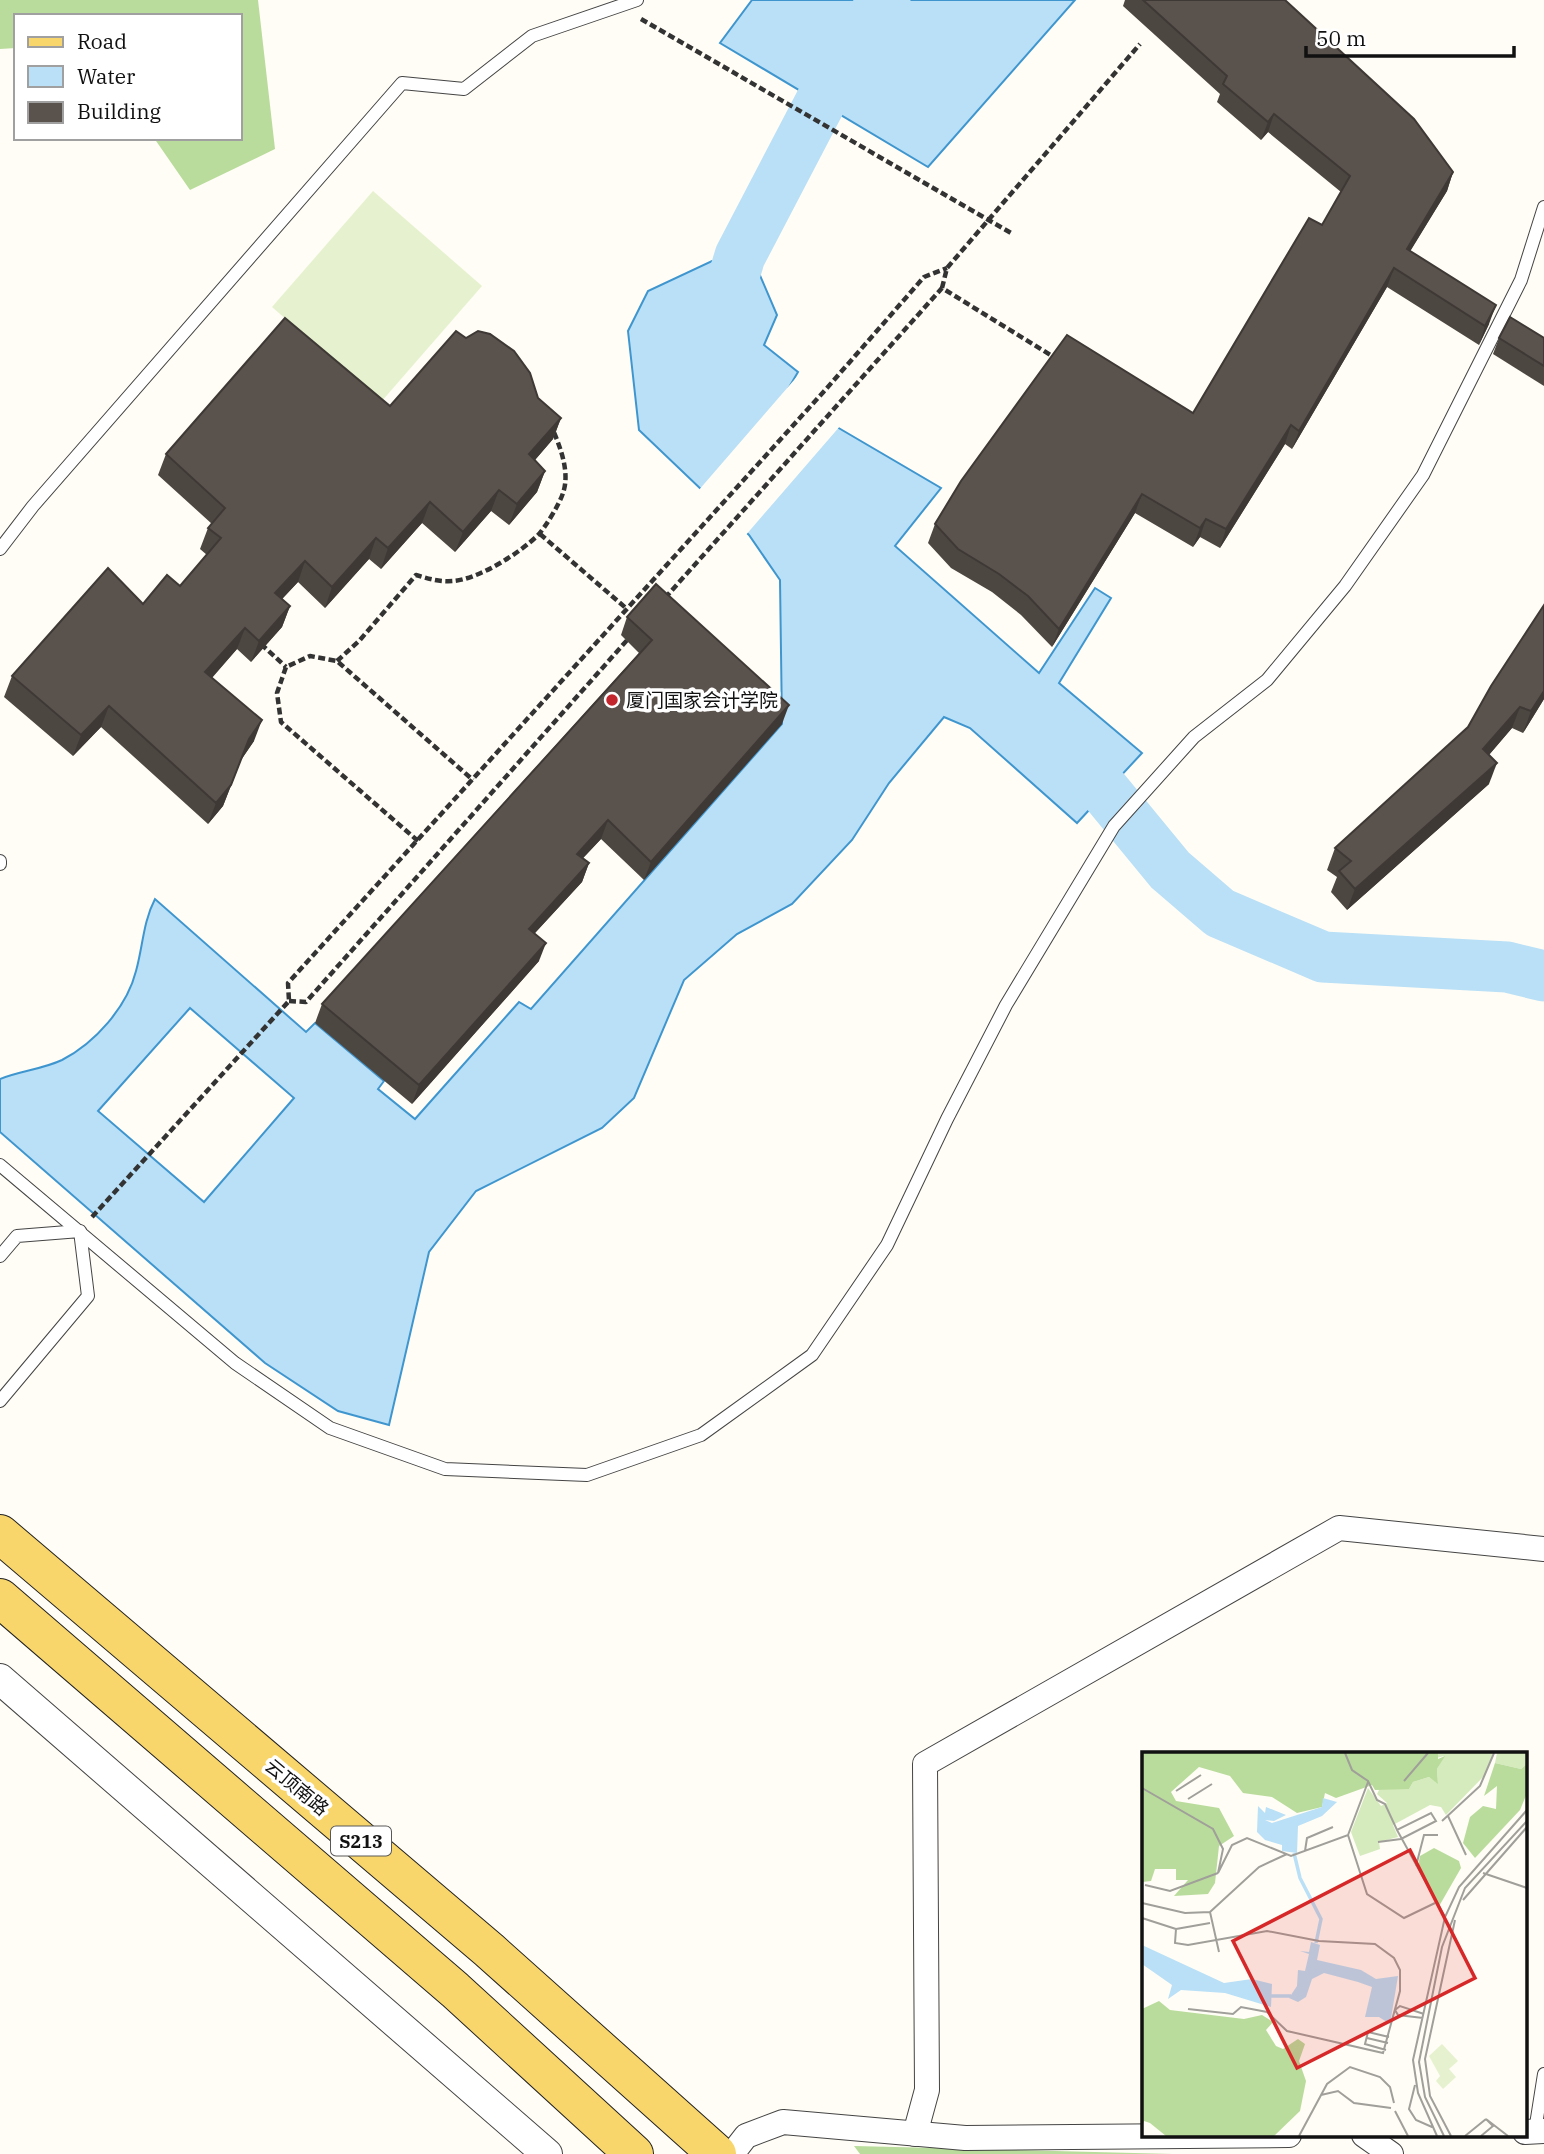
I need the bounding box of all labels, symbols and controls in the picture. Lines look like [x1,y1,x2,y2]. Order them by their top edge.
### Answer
legend [14,14,242,140]
scale bar [1306,14,1514,58]
text: 50 m [1316,24,1366,52]
text: Road [77,27,127,55]
text: Water [77,62,136,90]
text: Building [77,97,162,125]
place label: 厦门国家会计学院 [626,688,778,712]
marker: 厦门国家会计学院 [604,692,620,708]
inset map [1142,1752,1526,2136]
street label: 云顶南路 [260,1753,334,1821]
road number: S213 [331,1826,391,1856]

